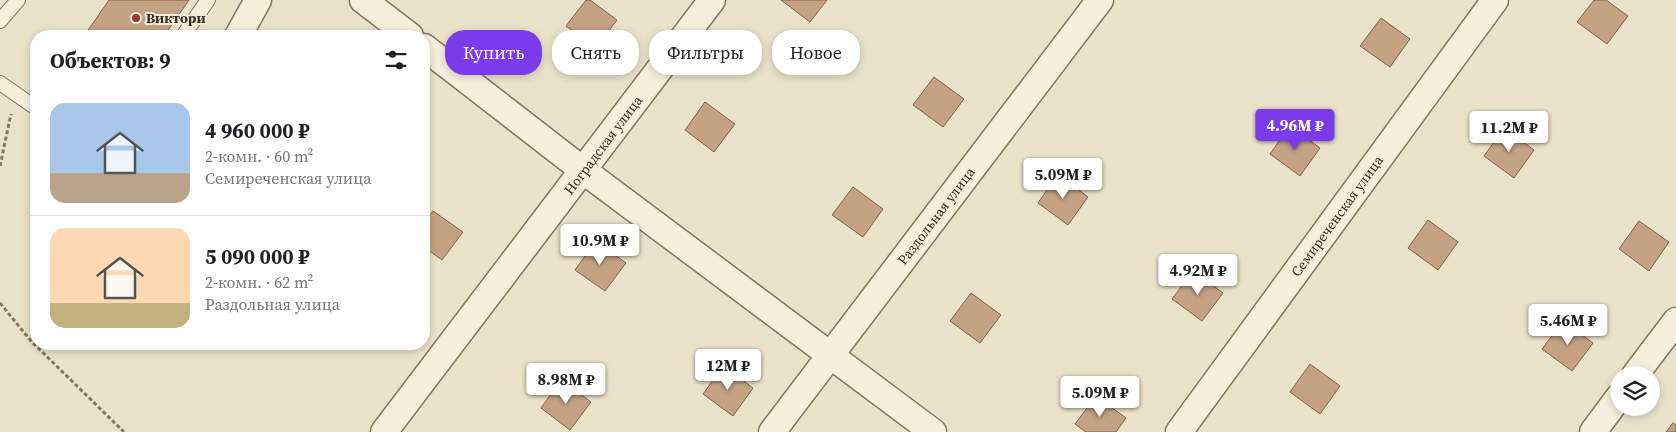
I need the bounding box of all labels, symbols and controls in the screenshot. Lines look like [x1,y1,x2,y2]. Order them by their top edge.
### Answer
place label: Виктори [146,8,206,28]
marker: Виктори [130,12,142,24]
chip: Купить [445,30,542,75]
chip: Снять [552,30,639,75]
chip: Фильтры [649,30,762,75]
chip: Новое [772,30,860,75]
text: Объектов: 9 [50,46,171,75]
icon: filters [382,46,410,74]
street label: Ноградская улица [559,91,647,199]
pin: 4.96M ₽ [1249,108,1341,151]
pin: 11.2M ₽ [1463,110,1555,153]
text: 4.96M ₽ [1266,114,1324,136]
text: 4 960 000 ₽ [205,116,310,145]
text: 11.2M ₽ [1480,116,1538,138]
icon: home [90,123,150,183]
text: 2-комн. · 60 m² [205,145,313,167]
street label: Семиреченская улица [1286,151,1388,281]
pin: 5.09M ₽ [1017,158,1109,200]
street label: Раздольная улица [893,162,980,269]
text: 5.09M ₽ [1034,163,1092,185]
text: Семиреченская улица [205,167,371,189]
pin: 10.9M ₽ [554,224,646,266]
text: 10.9M ₽ [571,229,629,251]
text: 5 090 000 ₽ [205,242,310,271]
icon: home [90,248,150,308]
pin: 4.92M ₽ [1152,254,1244,296]
text: 4.92M ₽ [1169,259,1227,281]
text: 2-комн. · 62 m² [205,271,313,293]
text: Раздольная улица [205,293,340,315]
pin: 5.46M ₽ [1522,304,1614,346]
text: 5.46M ₽ [1539,309,1597,331]
pin: 12M ₽ [693,348,763,391]
text: 12M ₽ [706,354,750,376]
pin: 8.98M ₽ [520,362,612,405]
map controls [1610,366,1660,416]
button: layers [1610,366,1660,416]
text: 8.98M ₽ [537,368,595,390]
pin: 5.09M ₽ [1054,376,1146,418]
text: 5.09M ₽ [1071,381,1129,403]

